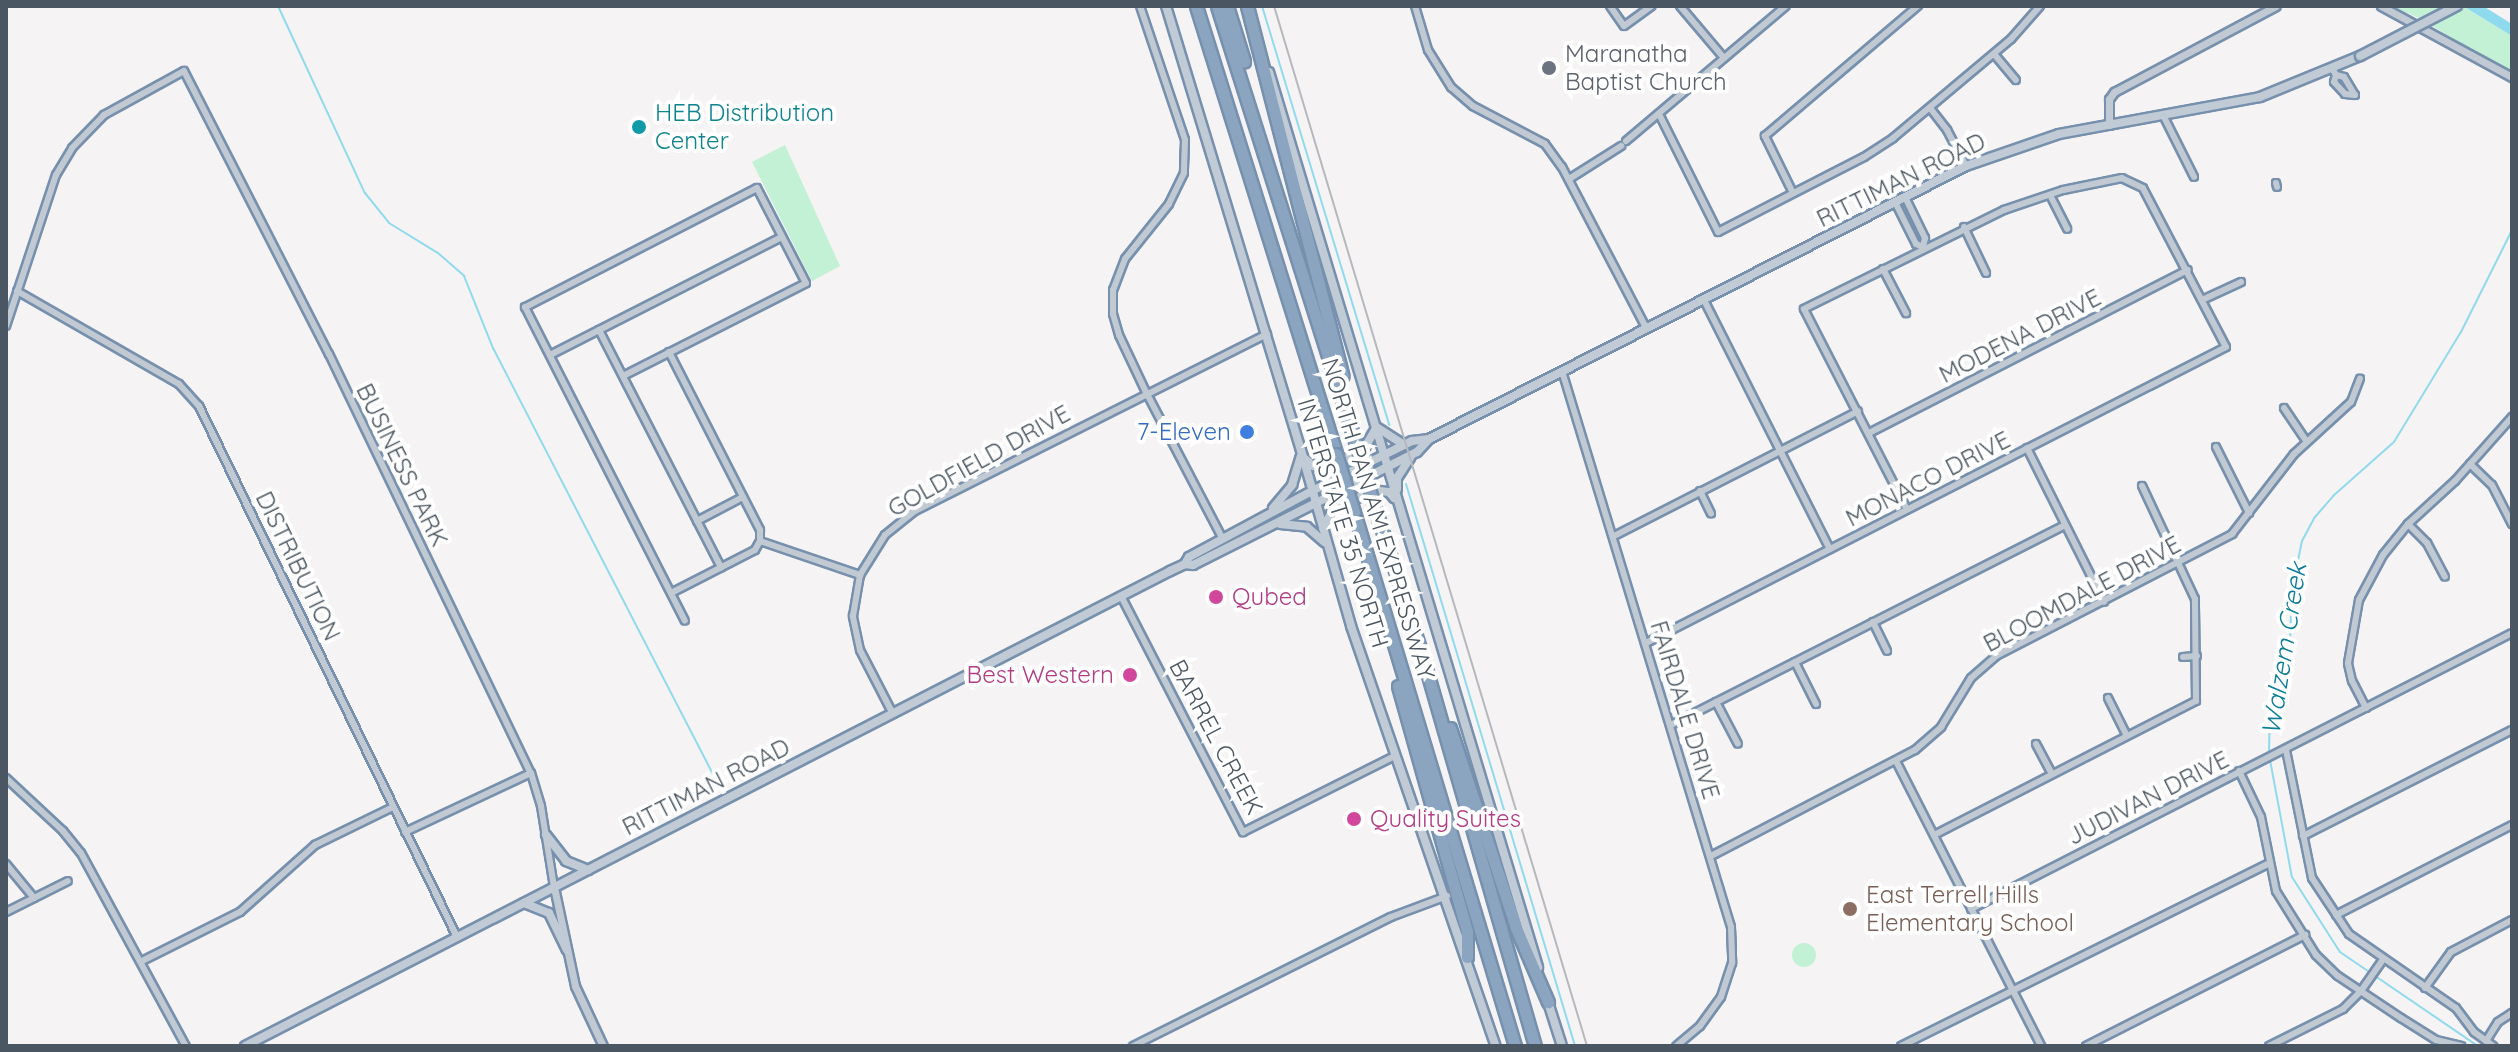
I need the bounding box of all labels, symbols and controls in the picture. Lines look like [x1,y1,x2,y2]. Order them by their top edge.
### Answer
place label: Maranatha Baptist Church [1565,40,1727,96]
marker: Maranatha Baptist Church [1540,59,1558,77]
place label: HEB Distribution Center [655,99,834,155]
marker: HEB Distribution Center [630,118,648,136]
street label: RITTIMAN ROAD [1812,127,1990,233]
street label: MODENA DRIVE [1934,283,2106,389]
street label: NORTH PAN AM EXPRESSWAY [1315,355,1441,683]
street label: BUSINESS PARK [350,379,454,551]
street label: INTERSTATE 35 NORTH [1291,395,1395,651]
street label: GOLDFIELD DRIVE [883,399,1075,523]
place label: 7-Eleven [1137,418,1231,446]
marker: 7-Eleven [1238,423,1256,441]
street label: MONACO DRIVE [1841,425,2015,533]
street label: DISTRIBUTION [249,487,347,645]
street label: BLOOMDALE DRIVE [1978,530,2186,658]
water label: Walzem Creek [2255,561,2313,737]
place label: Qubed [1232,583,1307,611]
marker: Qubed [1207,588,1225,606]
street label: FAIRDALE DRIVE [1644,617,1726,803]
street label: BARREL CREEK [1163,655,1269,819]
place label: Best Western [967,661,1114,689]
marker: Best Western [1121,666,1139,684]
street label: RITTIMAN ROAD [617,732,795,842]
street label: JUDIVAN DRIVE [2062,745,2234,851]
place label: Quality Suites [1370,805,1521,833]
marker: Quality Suites [1345,810,1363,828]
place label: East Terrell Hills Elementary School [1866,881,2074,937]
marker: East Terrell Hills Elementary School [1841,900,1859,918]

